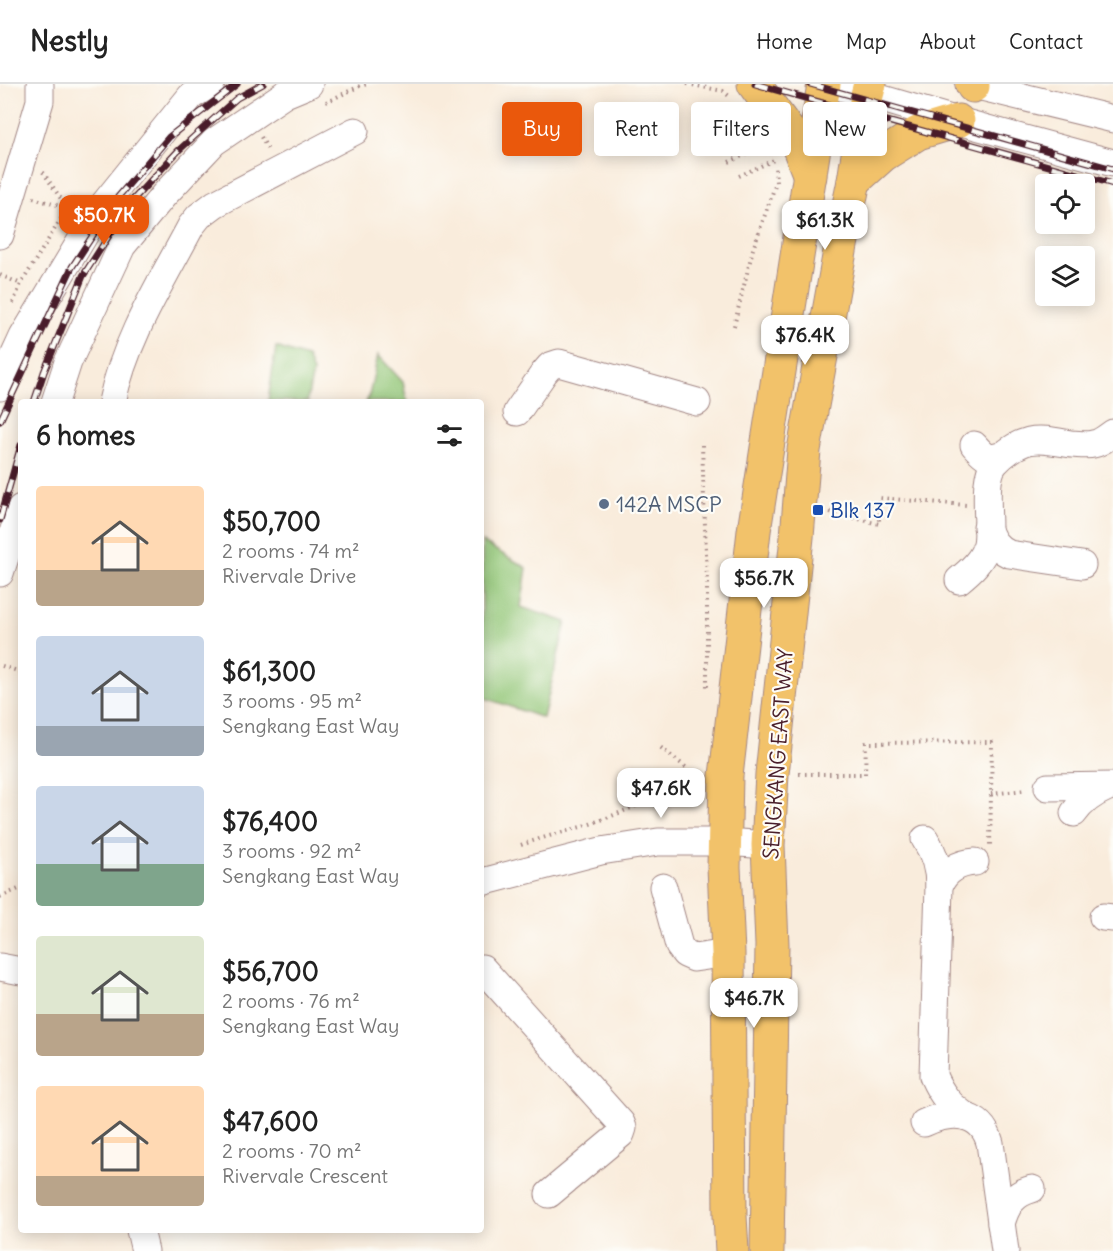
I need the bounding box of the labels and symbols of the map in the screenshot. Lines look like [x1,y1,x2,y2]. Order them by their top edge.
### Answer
pin: $50.7K [55,195,153,246]
pin: $61.3K [776,200,874,251]
pin: $76.4K [756,315,854,366]
place label: 142A MSCP [616,491,722,518]
marker: 142A MSCP [597,497,611,511]
place label: Blk 137 [830,497,895,524]
marker: Blk 137 [811,503,825,517]
pin: $56.7K [715,558,813,609]
street label: SENGKANG EAST WAY [757,647,799,860]
pin: $47.6K [612,768,710,819]
pin: $46.7K [705,978,803,1029]

